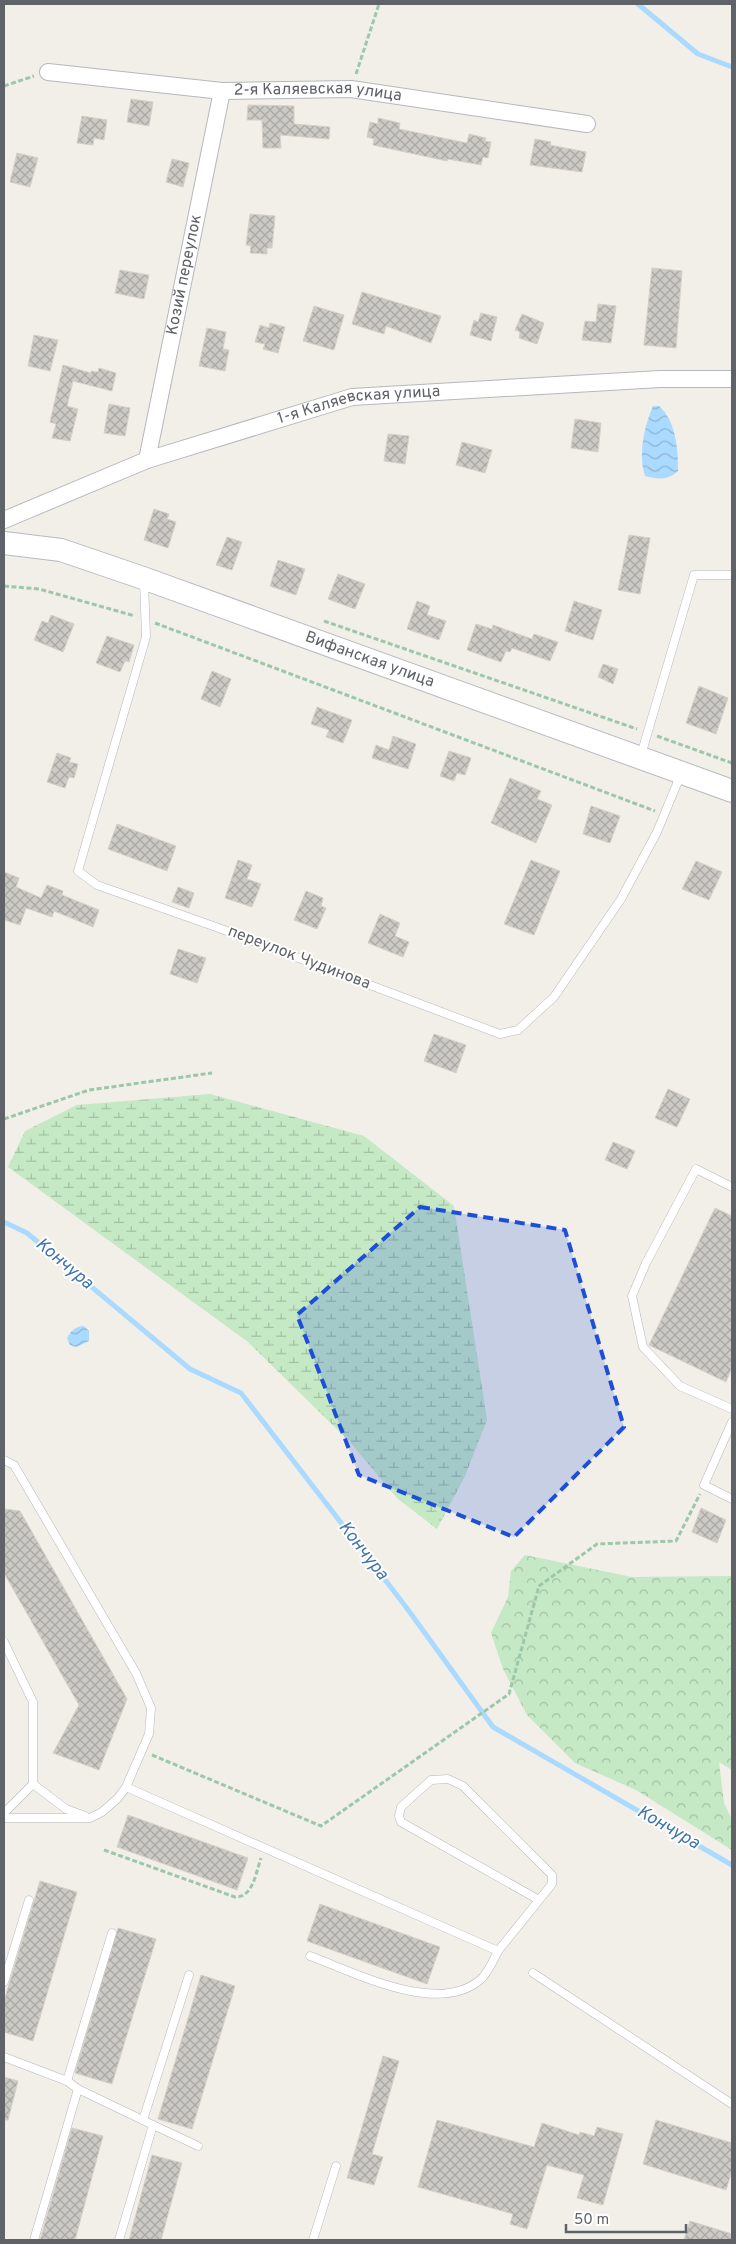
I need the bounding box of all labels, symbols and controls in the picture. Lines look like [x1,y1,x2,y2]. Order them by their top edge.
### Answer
street label: 2-я Каляевская улица [233,79,403,106]
street label: Козий переулок [163,213,207,337]
street label: 1-я Каляевская улица [275,382,441,429]
street label: Вифанская улица [302,627,437,692]
street label: переулок Чудинова [225,922,373,994]
water label: Кончура [30,1233,98,1295]
water label: Кончура [333,1517,394,1586]
water label: Кончура [633,1801,704,1855]
scale bar [566,2202,686,2234]
text: 50 m [574,2211,609,2230]

